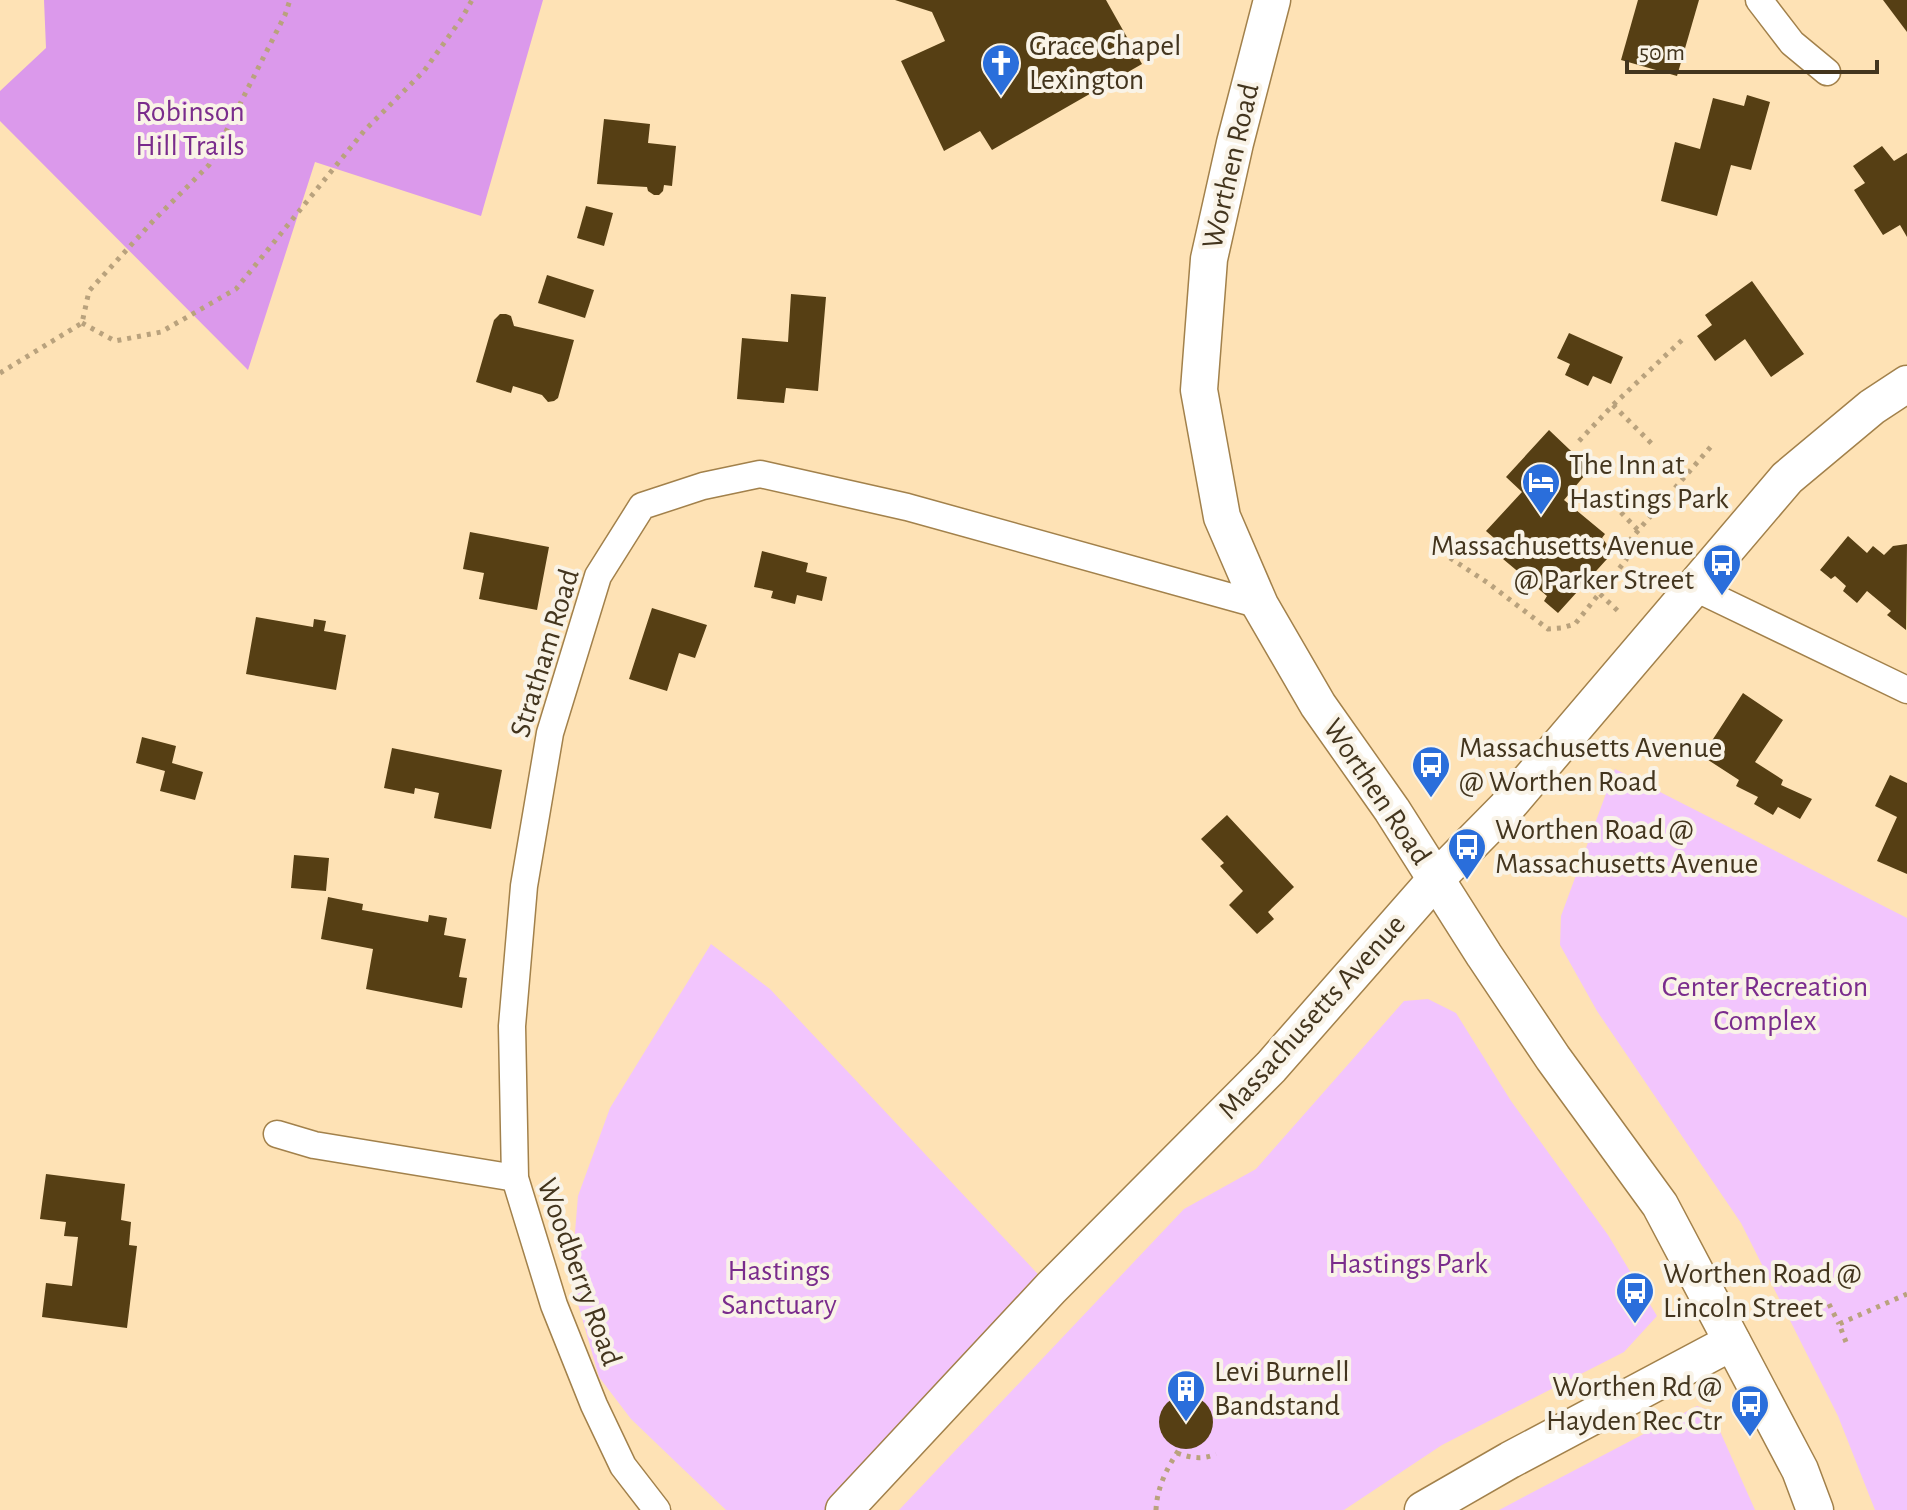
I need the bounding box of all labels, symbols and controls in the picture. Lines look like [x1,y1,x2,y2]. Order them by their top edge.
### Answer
scale bar [1627,24,1877,74]
place label: Grace Chapel Lexington [1029,31,1182,95]
text: 50 m [1639,41,1685,65]
church icon: Grace Chapel Lexington [980,42,1022,97]
street label: Worthen Road [1197,80,1265,252]
park label: Robinson Hill Trails [135,97,245,161]
place label: The Inn at Hastings Park [1569,450,1729,514]
hotel icon: The Inn at Hastings Park [1520,461,1562,516]
place label: Massachusetts Avenue @ Parker Street [1431,531,1694,595]
bus stop icon: Massachusetts Avenue @ Parker Street [1701,542,1743,597]
street label: Stratham Road [505,565,585,741]
street label: Worthen Road [1317,714,1437,870]
place label: Massachusetts Avenue @ Worthen Road [1459,733,1722,797]
bus stop icon: Massachusetts Avenue @ Worthen Road [1410,744,1452,799]
place label: Worthen Road @ Massachusetts Avenue [1495,815,1758,879]
bus stop icon: Worthen Road @ Massachusetts Avenue [1446,826,1488,881]
street label: Massachusetts Avenue [1213,909,1411,1125]
park label: Center Recreation Complex [1662,972,1868,1036]
street label: Woodberry Road [531,1174,627,1370]
park label: Hastings Park [1328,1249,1488,1279]
park label: Hastings Sanctuary [721,1256,837,1320]
place label: Worthen Road @ Lincoln Street [1663,1259,1861,1323]
bus stop icon: Worthen Road @ Lincoln Street [1614,1270,1656,1325]
place label: Levi Burnell Bandstand [1214,1357,1350,1421]
building icon: Levi Burnell Bandstand [1165,1368,1207,1423]
place label: Worthen Rd @ Hayden Rec Ctr [1546,1372,1722,1436]
bus stop icon: Worthen Rd @ Hayden Rec Ctr [1729,1383,1771,1438]

